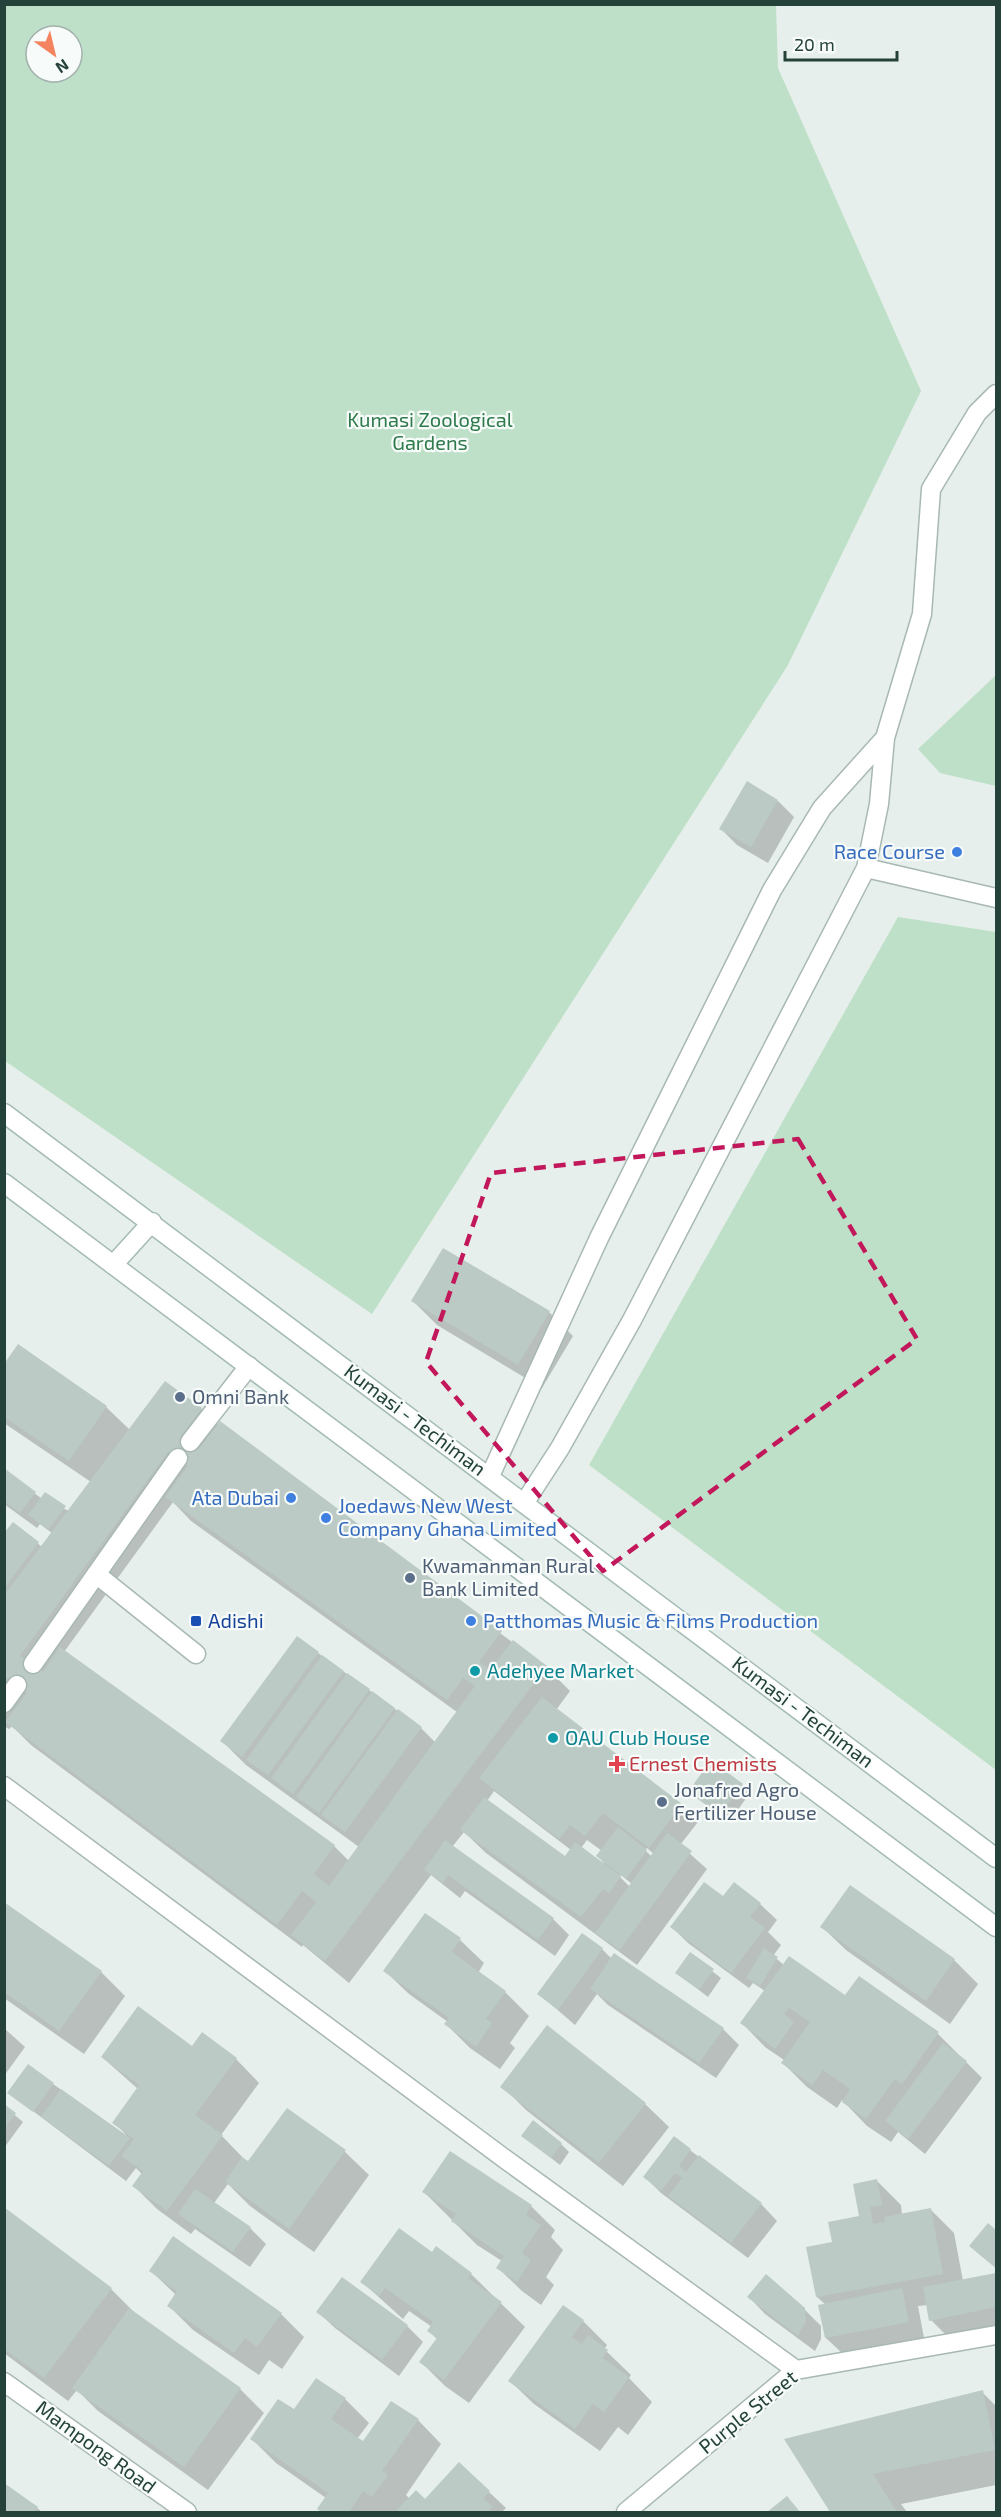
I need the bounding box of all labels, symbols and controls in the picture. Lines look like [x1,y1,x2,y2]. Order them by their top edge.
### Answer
north arrow [24,24,84,84]
scale bar [785,24,898,62]
text: 20 m [794,33,835,55]
text: N [53,56,73,78]
park label: Kumasi Zoological Gardens [347,407,513,454]
place label: Race Course [834,839,945,863]
marker: Race Course [950,845,964,859]
street label: Kumasi - Techiman [340,1358,491,1480]
place label: Omni Bank [192,1384,289,1408]
marker: Omni Bank [173,1390,187,1404]
place label: Ata Dubai [192,1485,279,1509]
marker: Ata Dubai [284,1491,298,1505]
place label: Joedaws New West Company Ghana Limited [338,1493,557,1540]
marker: Joedaws New West Company Ghana Limited [319,1511,333,1525]
place label: Kwamanman Rural Bank Limited [422,1553,594,1600]
marker: Kwamanman Rural Bank Limited [403,1571,417,1585]
place label: Adishi [208,1608,264,1632]
place label: Patthomas Music & Films Production [483,1608,818,1632]
marker: Adishi [189,1614,203,1628]
marker: Patthomas Music & Films Production [464,1614,478,1628]
street label: Kumasi - Techiman [728,1650,879,1772]
place label: Adehyee Market [487,1658,635,1682]
marker: Adehyee Market [468,1664,482,1678]
place label: OAU Club House [565,1725,710,1749]
marker: OAU Club House [546,1731,560,1745]
place label: Ernest Chemists [629,1751,777,1775]
marker: Ernest Chemists [610,1757,624,1771]
place label: Jonafred Agro Fertilizer House [674,1777,817,1824]
marker: Jonafred Agro Fertilizer House [655,1795,669,1809]
street label: Purple Street [693,2364,802,2458]
street label: Mampong Road [32,2395,161,2498]

